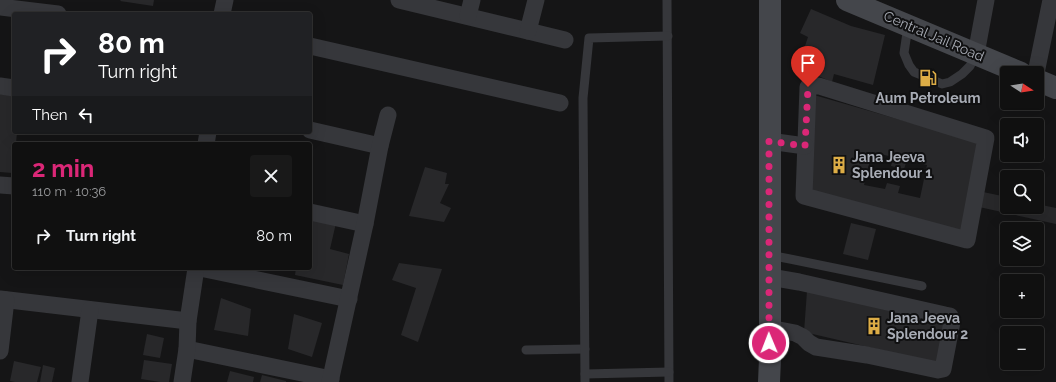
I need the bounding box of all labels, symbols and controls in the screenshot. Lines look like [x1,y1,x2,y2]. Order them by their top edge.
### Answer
street label: Central Jail Road [881,8,987,64]
text: 80 m [98,27,165,60]
icon: right [32,28,84,80]
pin [791,46,825,87]
icon: arrive [797,52,819,74]
text: Turn right [98,61,177,82]
north arrow [1000,66,1044,110]
map controls [1000,66,1044,370]
fuel station icon: Aum Petroleum [918,68,938,88]
place label: Aum Petroleum [876,90,980,106]
icon: left [75,104,97,126]
text: Then [32,106,67,124]
button: sound [1000,118,1044,162]
place label: Jana Jeeva Splendour 1 [852,149,932,181]
text: 2 min [32,154,94,183]
button: close [250,155,292,197]
building icon: Jana Jeeva Splendour 1 [829,155,849,175]
button: search [1000,170,1044,214]
text: 110 m · 10:36 [32,184,106,199]
button: layers [1000,222,1044,266]
icon: right [32,225,54,247]
text: Turn right [66,227,136,245]
text: 80 m [256,227,292,245]
button: + [1000,274,1044,318]
place label: Jana Jeeva Splendour 2 [887,310,968,342]
building icon: Jana Jeeva Splendour 2 [864,316,884,336]
position arrow [748,322,790,364]
button: − [1000,326,1044,370]

